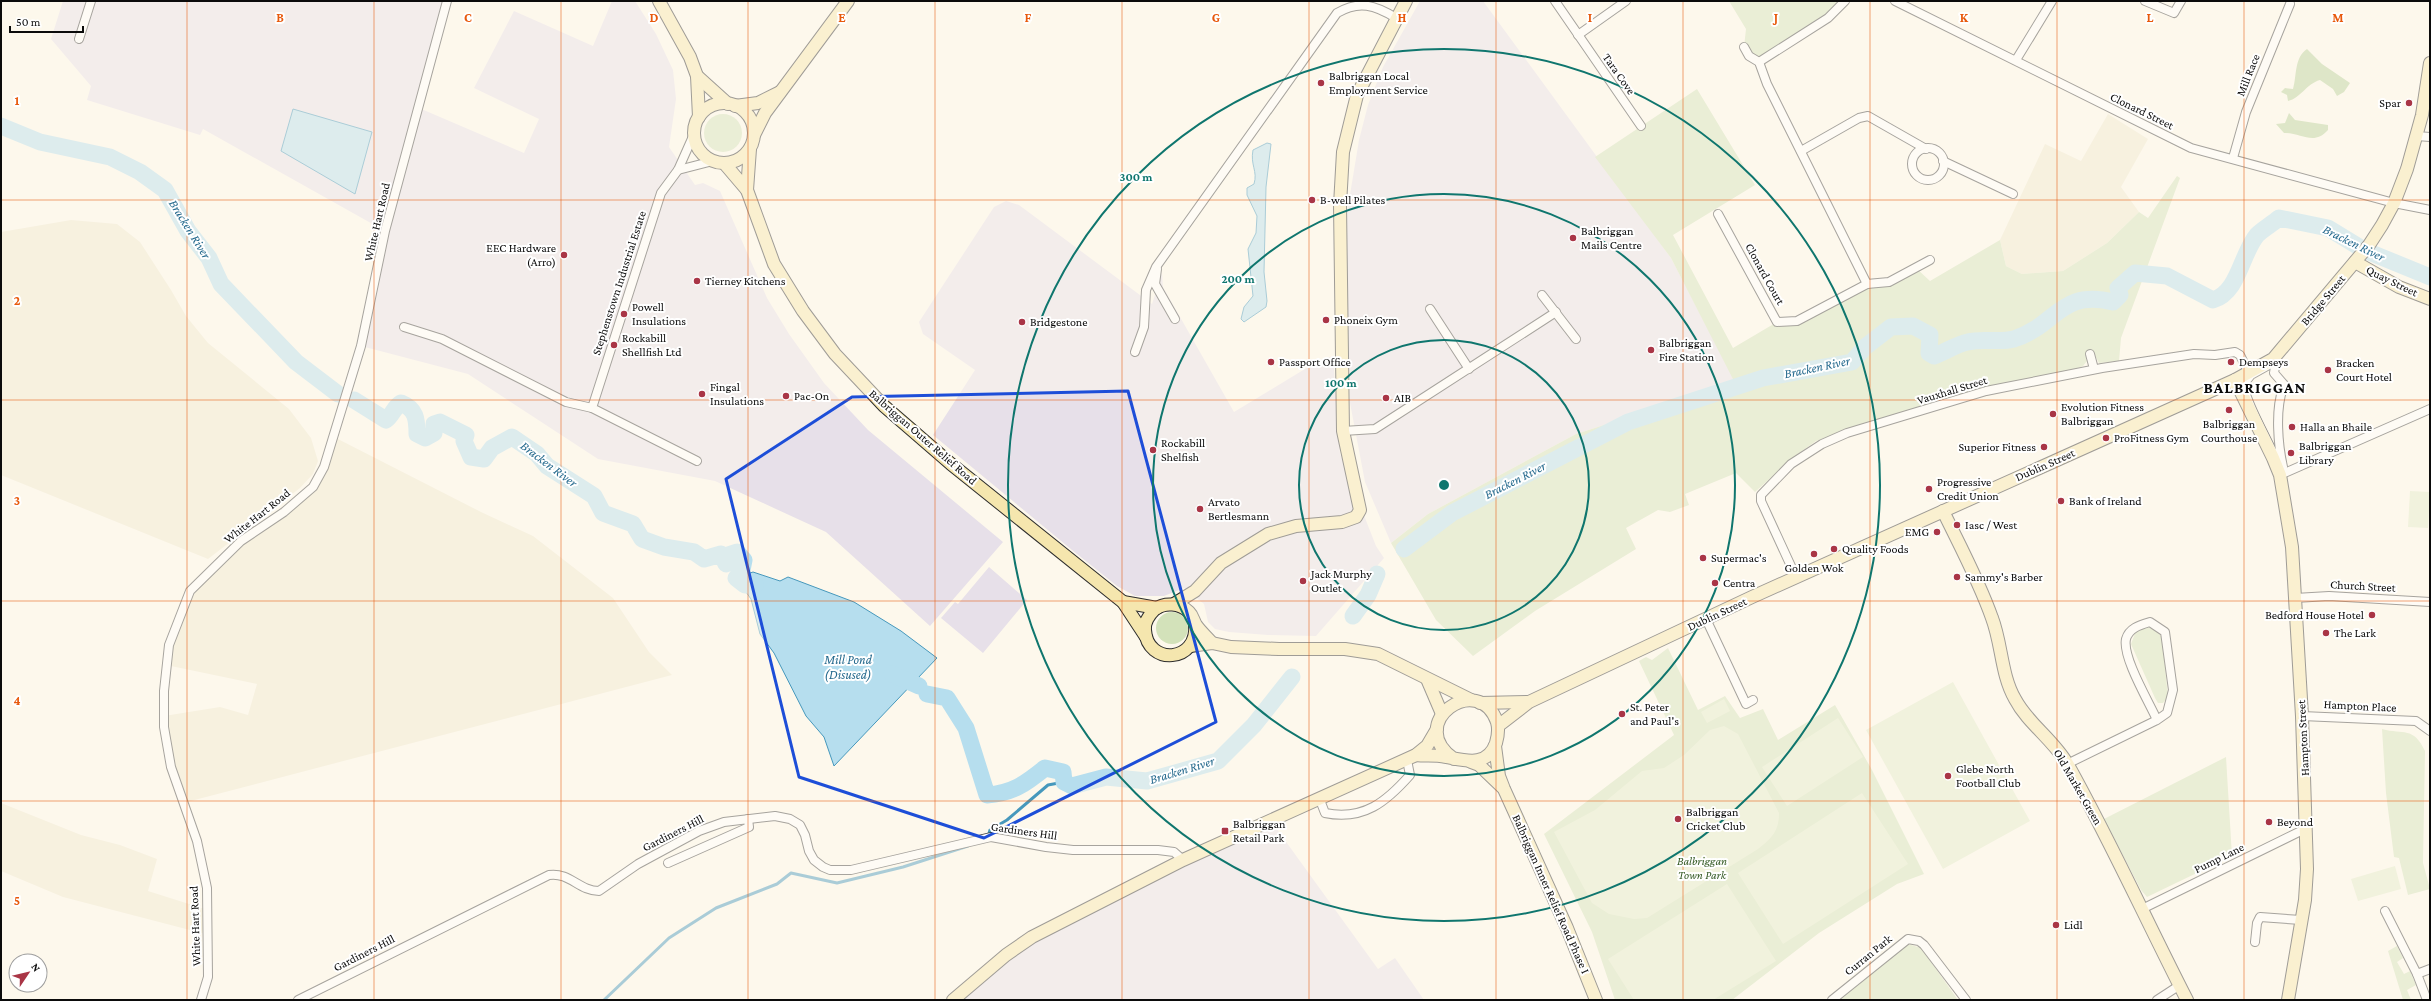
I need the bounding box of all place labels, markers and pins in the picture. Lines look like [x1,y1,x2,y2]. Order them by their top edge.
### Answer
place label: Balbriggan Local Employment Service [1329,69,1428,97]
marker: Balbriggan Local Employment Service [1316,78,1326,88]
place label: Spar [2379,96,2402,110]
marker: Spar [2404,98,2414,108]
place label: B-well Pilates [1320,193,1386,207]
marker: B-well Pilates [1307,195,1317,205]
place label: Balbriggan Mails Centre [1581,224,1642,252]
marker: Balbriggan Mails Centre [1568,233,1578,243]
place label: EEC Hardware (Arro) [486,241,556,269]
marker: EEC Hardware (Arro) [559,250,569,260]
place label: Tierney Kitchens [705,274,786,288]
marker: Tierney Kitchens [692,276,702,286]
place label: Powell Insulations [632,300,686,328]
marker: Powell Insulations [619,309,629,319]
place label: Phoneix Gym [1334,313,1398,327]
place label: Bridgestone [1030,315,1088,329]
marker: Phoneix Gym [1321,315,1331,325]
marker: Bridgestone [1017,317,1027,327]
place label: Rockabill Shellfish Ltd [622,331,682,359]
place label: Balbriggan Fire Station [1659,336,1715,364]
marker: Rockabill Shellfish Ltd [609,340,619,350]
marker: Balbriggan Fire Station [1646,345,1656,355]
place label: Passport Office [1279,355,1351,369]
place label: Dempseys [2239,355,2289,369]
place label: Bracken Court Hotel [2336,356,2392,384]
marker: Passport Office [1266,357,1276,367]
marker: Dempseys [2226,357,2236,367]
marker: Bracken Court Hotel [2323,365,2333,375]
place label: Fingal Insulations [710,380,764,408]
marker: Fingal Insulations [697,389,707,399]
place label: Pac-On [794,389,830,403]
marker: Pac-On [781,391,791,401]
place label: AIB [1394,391,1411,405]
marker: AIB [1381,393,1391,403]
place label: Evolution Fitness Balbriggan [2061,400,2144,428]
marker: Balbriggan Courthouse [2224,405,2234,415]
marker: Evolution Fitness Balbriggan [2048,409,2058,419]
place label: Balbriggan Courthouse [2201,417,2257,445]
place label: Halla an Bhaile [2300,420,2372,434]
marker: Halla an Bhaile [2287,422,2297,432]
place label: ProFitness Gym [2114,431,2189,445]
marker: ProFitness Gym [2101,433,2111,443]
place label: Rockabill Shelfish [1161,436,1205,464]
place label: Balbriggan Library [2299,439,2352,467]
place label: Superior Fitness [1958,440,2036,454]
marker: Superior Fitness [2039,442,2049,452]
marker: Rockabill Shelfish [1148,445,1158,455]
marker: Balbriggan Library [2286,448,2296,458]
place label: Progressive Credit Union [1937,475,1999,503]
centre of rings [1437,478,1451,492]
marker: Progressive Credit Union [1924,484,1934,494]
place label: Bank of Ireland [2069,494,2142,508]
place label: Arvato Bertlesmann [1208,495,1270,523]
marker: Bank of Ireland [2056,496,2066,506]
marker: Arvato Bertlesmann [1195,504,1205,514]
place label: Iasc / West [1965,518,2018,532]
marker: Iasc / West [1952,520,1962,530]
place label: EMG [1905,525,1929,539]
marker: EMG [1932,527,1942,537]
place label: Quality Foods [1842,542,1909,556]
marker: Quality Foods [1829,544,1839,554]
marker: Golden Wok [1809,549,1819,559]
place label: Supermac's [1711,551,1767,565]
marker: Supermac's [1698,553,1708,563]
place label: Golden Wok [1784,561,1844,575]
place label: Jack Murphy Outlet [1310,567,1372,595]
place label: Sammy's Barber [1965,570,2043,584]
marker: Sammy's Barber [1952,572,1962,582]
marker: Jack Murphy Outlet [1298,576,1308,586]
place label: Centra [1723,576,1756,590]
marker: Centra [1710,578,1720,588]
place label: Bedford House Hotel [2265,608,2364,622]
marker: Bedford House Hotel [2367,610,2377,620]
place label: The Lark [2334,626,2376,640]
marker: The Lark [2321,628,2331,638]
place label: St. Peter and Paul's [1630,700,1679,728]
marker: St. Peter and Paul's [1617,709,1627,719]
place label: Glebe North Football Club [1956,762,2021,790]
marker: Glebe North Football Club [1943,771,1953,781]
place label: Balbriggan Cricket Club [1686,805,1745,833]
marker: Balbriggan Cricket Club [1673,814,1683,824]
place label: Beyond [2277,815,2314,829]
place label: Balbriggan Retail Park [1233,817,1286,845]
marker: Beyond [2264,817,2274,827]
marker: Balbriggan Retail Park [1220,826,1230,836]
place label: Lidl [2064,918,2083,932]
marker: Lidl [2051,920,2061,930]

